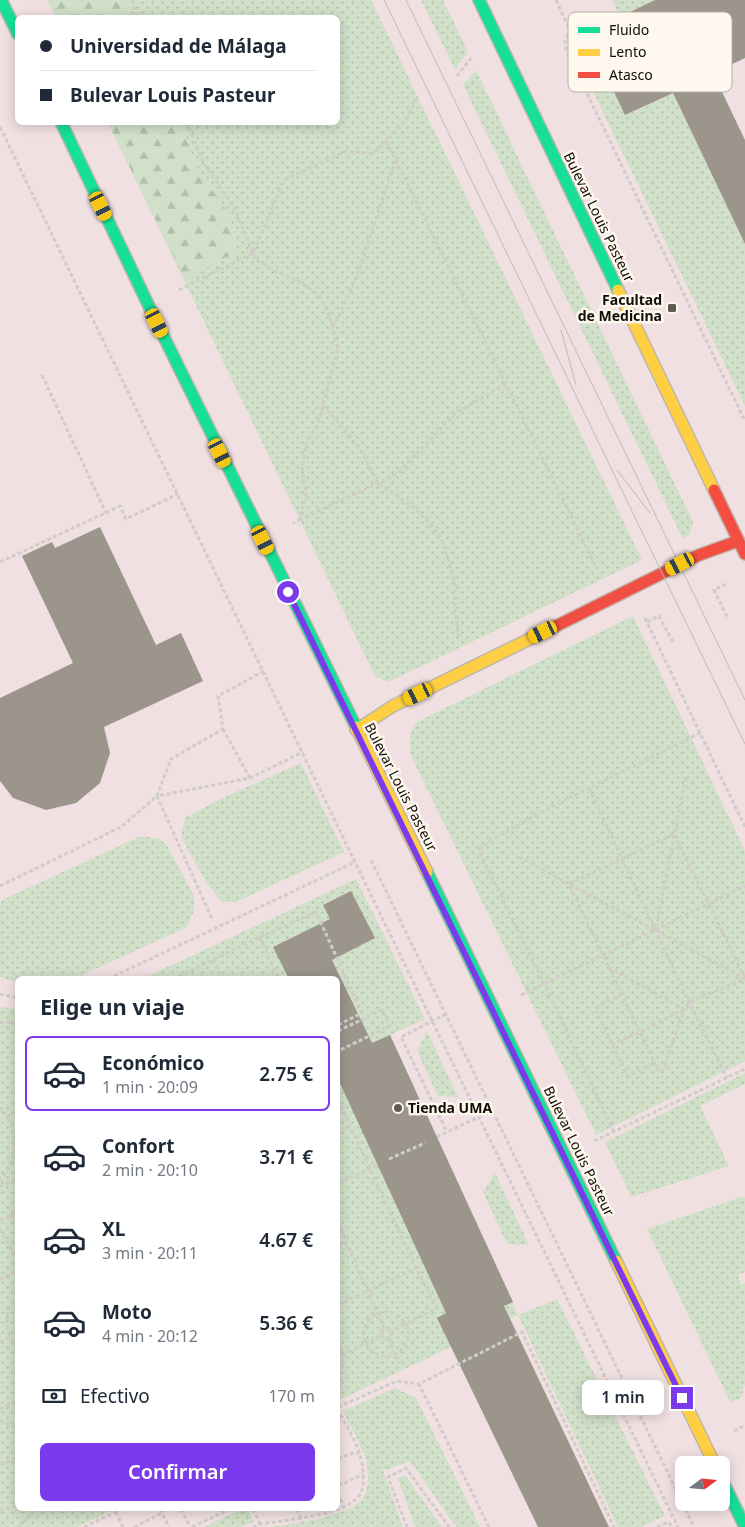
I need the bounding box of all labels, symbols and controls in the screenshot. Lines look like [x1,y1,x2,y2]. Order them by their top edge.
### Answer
legend [568,12,732,92]
text: Fluido [609,20,649,39]
text: Universidad de Málaga [70,33,287,59]
text: Lento [609,42,646,61]
text: Atasco [609,65,653,84]
text: Bulevar Louis Pasteur [70,82,275,108]
street label: Bulevar Louis Pasteur [560,149,639,285]
car [87,189,114,223]
place label: Facultad de Medicina [578,290,662,325]
marker: Facultad de Medicina [666,302,678,314]
car [143,306,170,340]
car [206,436,233,470]
car [249,523,276,557]
car [663,551,696,577]
route start [277,581,299,603]
car [526,619,559,645]
car [401,681,434,707]
street label: Bulevar Louis Pasteur [361,719,442,855]
text: Elige un viaje [40,991,185,1021]
text: Económico [102,1050,204,1076]
icon: car [42,1051,87,1096]
text: 2.75 € [259,1061,313,1087]
text: 1 min · 20:09 [102,1076,198,1098]
street label: Bulevar Louis Pasteur [540,1083,619,1219]
place label: Tienda UMA [408,1098,492,1117]
marker: Tienda UMA [392,1102,404,1114]
text: Confort [102,1133,174,1159]
icon: car [42,1134,87,1179]
text: 3.71 € [259,1144,313,1170]
text: 2 min · 20:10 [102,1159,198,1181]
text: XL [102,1216,125,1242]
icon: car [42,1217,87,1262]
text: 4.67 € [259,1227,313,1253]
text: 3 min · 20:11 [102,1242,198,1264]
text: Moto [102,1299,152,1325]
icon: car [42,1300,87,1345]
text: 5.36 € [259,1310,313,1336]
text: 4 min · 20:12 [102,1325,198,1347]
callout: 1 min [582,1380,664,1416]
icon: cash [40,1382,68,1410]
text: Efectivo [80,1383,150,1409]
text: 170 m [268,1385,315,1407]
text: 1 min [601,1386,645,1408]
route end [671,1387,693,1409]
button: Confirmar [40,1443,315,1501]
north arrow [675,1456,730,1511]
map controls [675,1456,730,1511]

